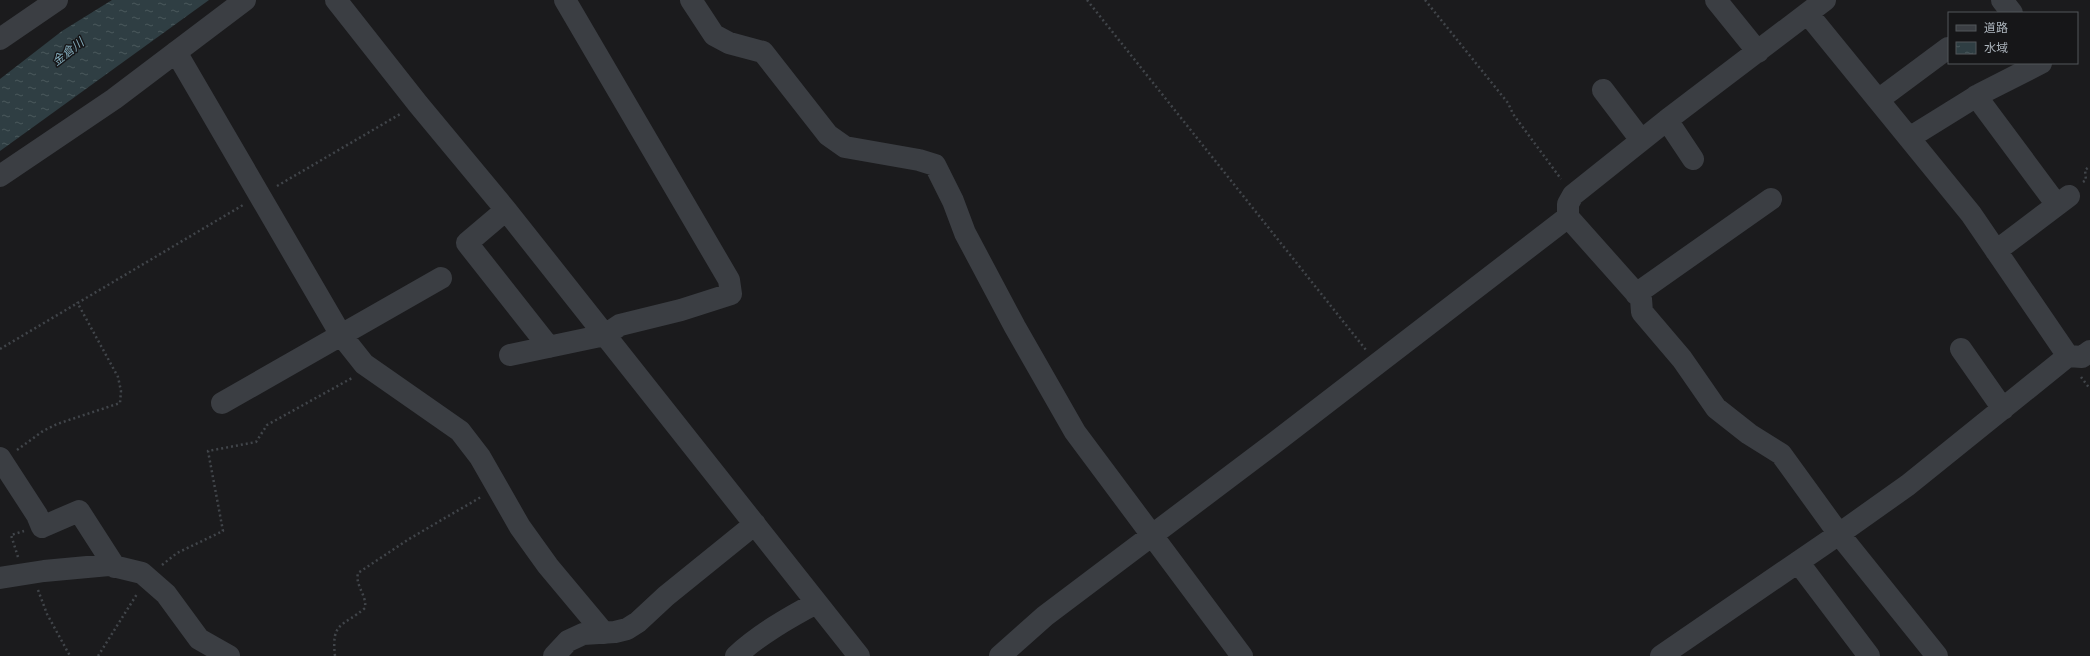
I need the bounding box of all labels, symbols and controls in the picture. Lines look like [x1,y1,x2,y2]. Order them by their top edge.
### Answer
legend [1948,12,2078,64]
text: 道路 [1984,21,2008,35]
water label: 金倉川 [50,34,88,69]
text: 水域 [1984,41,2008,55]

